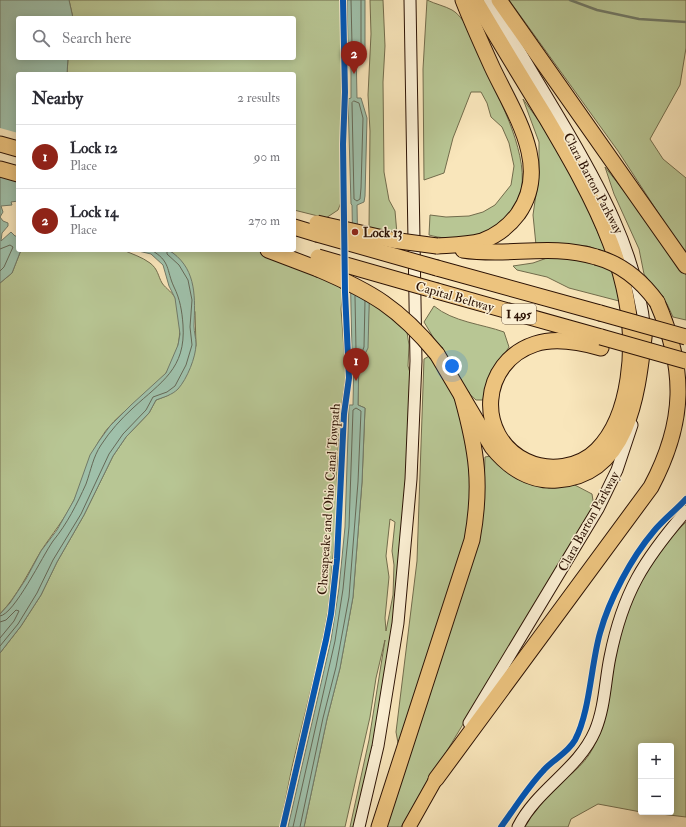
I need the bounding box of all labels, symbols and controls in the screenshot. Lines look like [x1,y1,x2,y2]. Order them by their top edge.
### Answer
search box [16,16,296,60]
icon: search [30,27,52,49]
text: Search here [62,29,131,48]
pin: 2 [341,41,367,74]
text: Nearby [32,88,83,109]
text: 2 results [237,90,280,106]
street label: Clara Barton Parkway [559,130,627,237]
text: Lock 12 [70,139,118,158]
text: 1 [43,149,47,165]
text: 90 m [254,149,280,165]
text: Place [70,158,97,174]
text: Lock 14 [70,203,118,222]
text: 2 [42,213,48,229]
text: 270 m [248,213,280,229]
text: Place [70,222,97,238]
place label: Lock 13 [363,225,403,241]
marker: Lock 13 [350,227,360,237]
street label: Capital Beltway [413,278,496,317]
road number: I 495 [502,304,536,324]
pin: 1 [343,348,369,381]
your location [442,356,462,376]
street label: Chesapeake and Ohio Canal Towpath [314,403,345,595]
street label: Clara Barton Parkway [555,468,624,575]
map controls [638,743,674,815]
button: + [638,743,674,779]
button: − [638,779,674,815]

